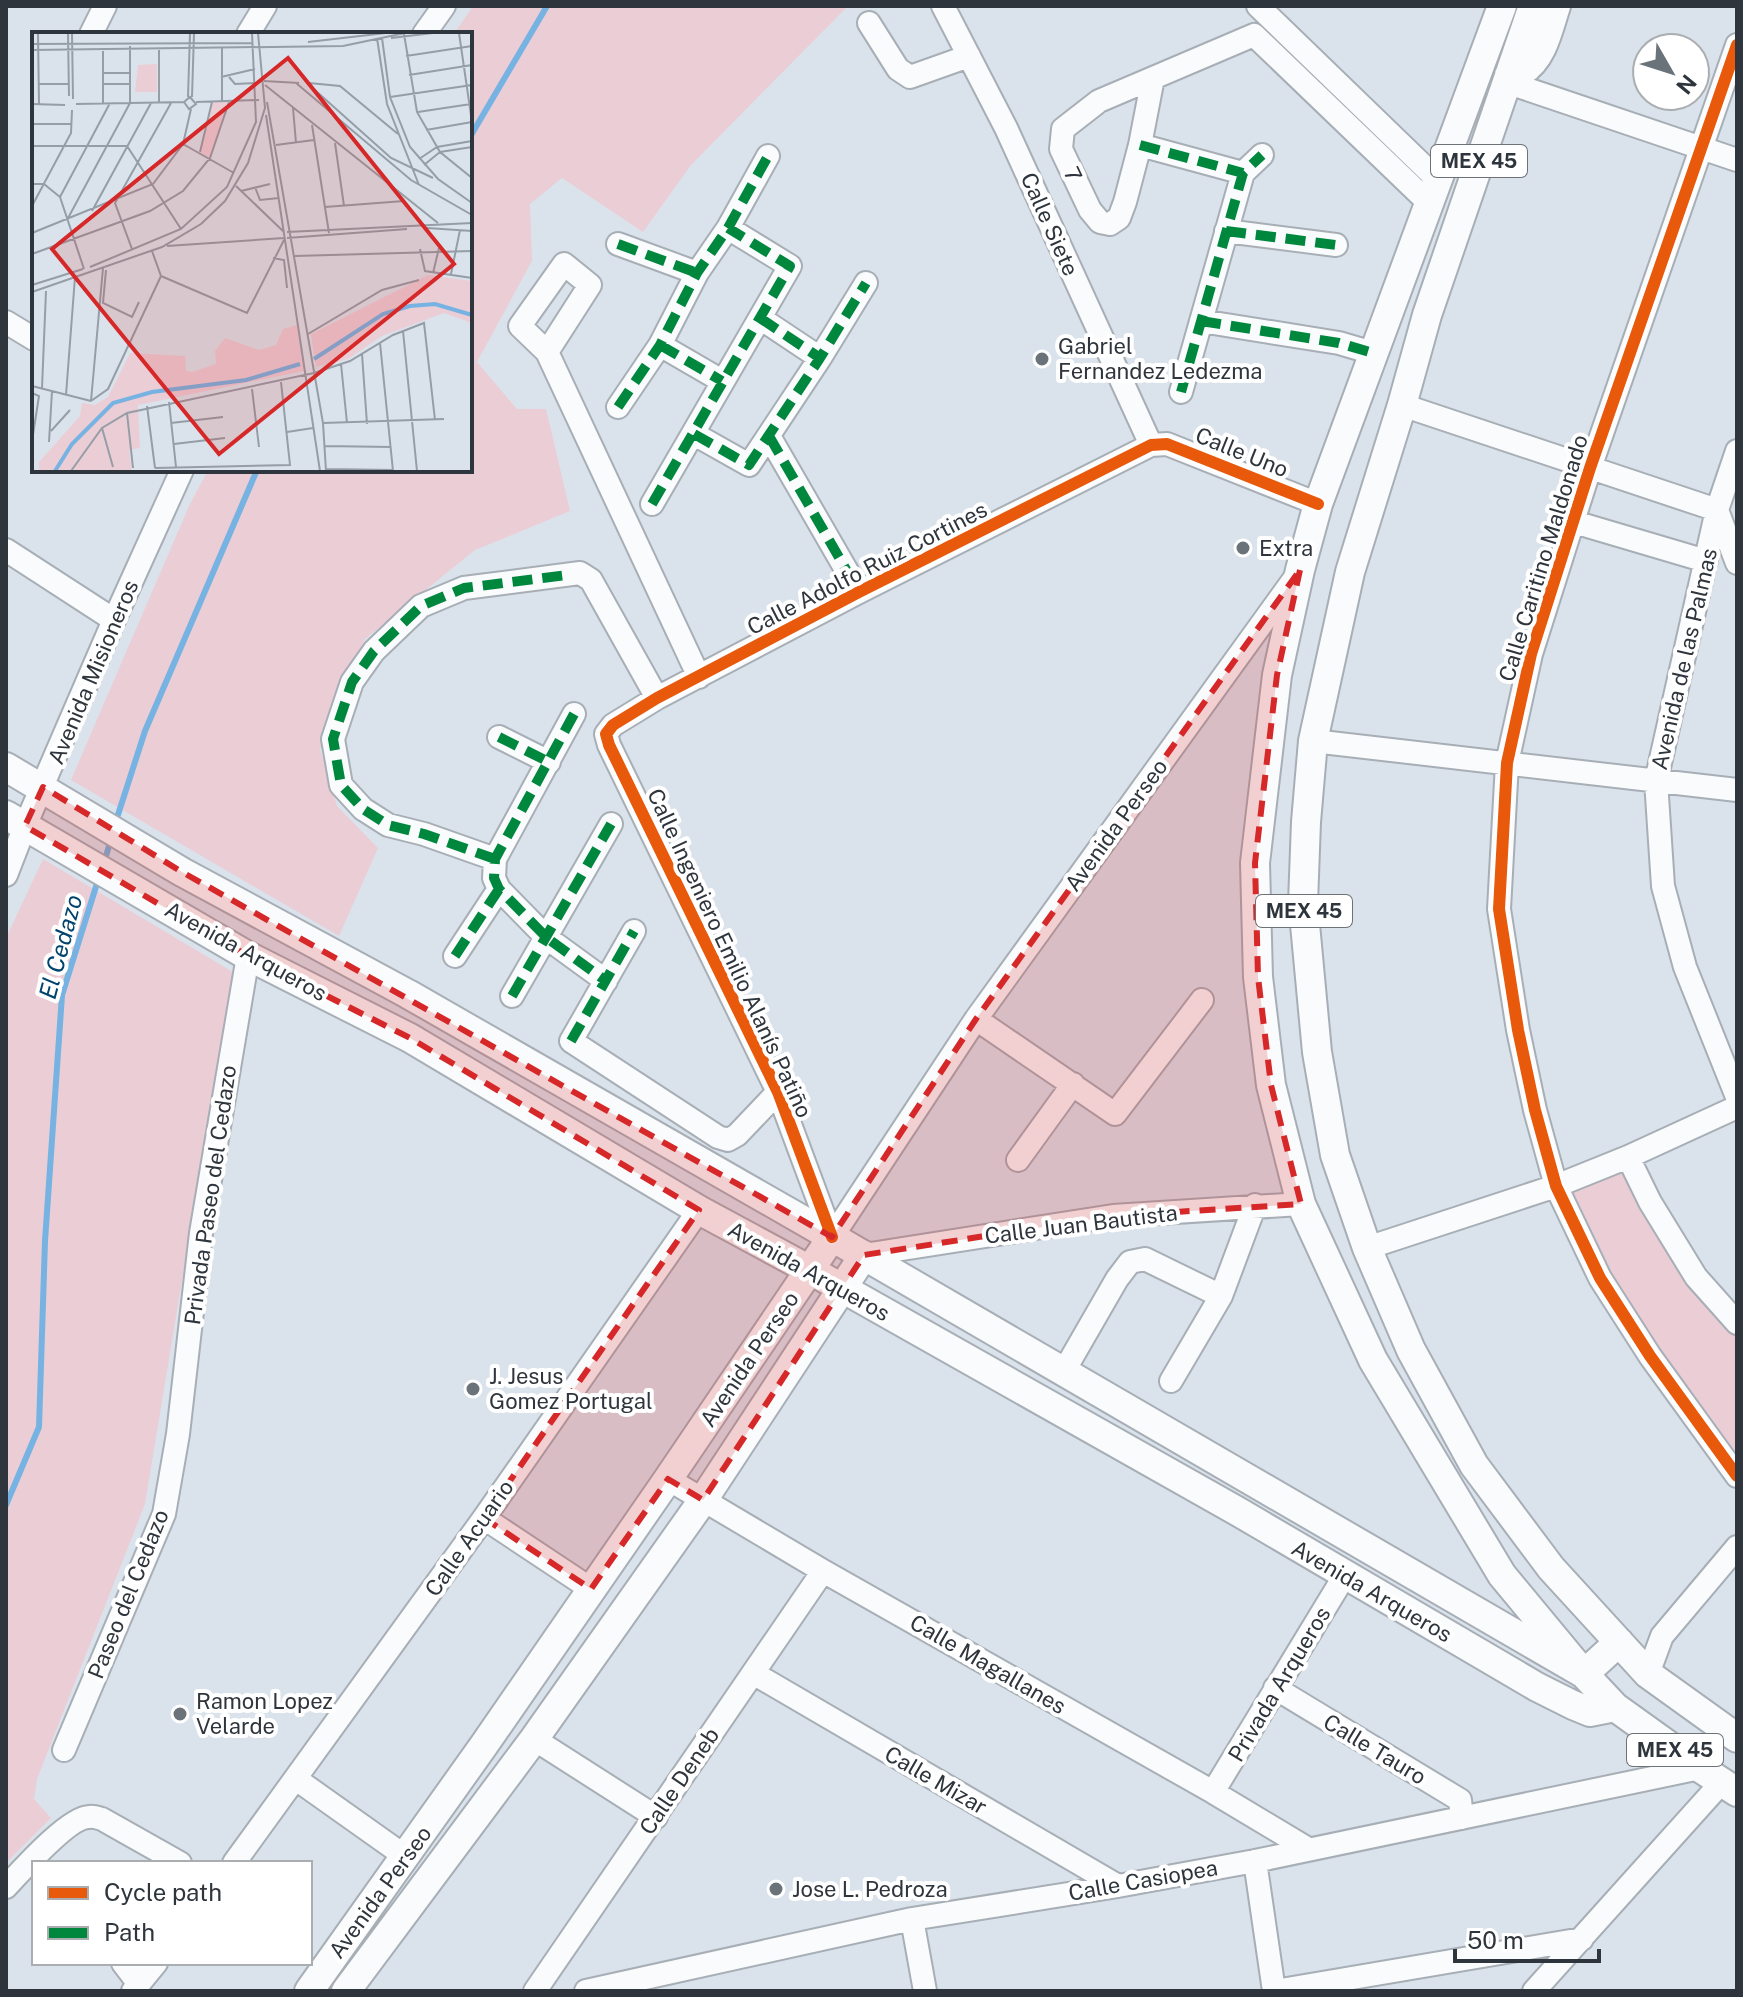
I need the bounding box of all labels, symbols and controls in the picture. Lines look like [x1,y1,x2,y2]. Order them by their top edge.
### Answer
inset map [32,32,472,472]
north arrow [1631,32,1711,112]
text: N [1671,70,1702,99]
road number: MEX 45 [1431,145,1527,177]
street label: 7 [1058,163,1088,185]
street label: Calle Siete [1016,168,1084,280]
place label: Gabriel Fernandez Ledezma [1058,333,1262,384]
marker: Gabriel Fernandez Ledezma [1033,350,1051,368]
street label: Calle Uno [1192,422,1292,482]
street label: Calle Caritino Maldonado [1493,432,1593,684]
street label: Calle Adolfo Ruiz Cortines [743,496,991,640]
place label: Extra [1259,535,1313,561]
marker: Extra [1234,539,1252,557]
street label: Avenida de las Palmas [1646,546,1722,772]
street label: Avenida Misioneros [42,576,144,768]
street label: Avenida Perseo [1059,754,1173,896]
street label: Calle Ingeniero Emilio Alanís Patiño [642,784,818,1122]
water label: El Cedazo [33,892,87,1002]
road number: MEX 45 [1256,895,1352,927]
street label: Avenida Arqueros [161,896,331,1006]
street label: Privada Paseo del Cedazo [179,1064,241,1326]
street label: Calle Juan Bautista [983,1199,1179,1249]
street label: Avenida Arqueros [724,1216,894,1326]
street label: Avenida Perseo [694,1287,804,1431]
place label: J. Jesus Gomez Portugal [489,1363,653,1414]
marker: J. Jesus Gomez Portugal [464,1380,482,1398]
street label: Calle Acuario [419,1475,519,1601]
street label: Paseo del Cedazo [82,1506,174,1682]
street label: Avenida Arqueros [1287,1535,1457,1647]
street label: Privada Arqueros [1223,1602,1335,1766]
street label: Calle Magallanes [905,1609,1071,1719]
place label: Ramon Lopez Velarde [196,1688,333,1739]
marker: Ramon Lopez Velarde [171,1705,189,1723]
street label: Calle Tauro [1319,1708,1431,1790]
street label: Calle Deneb [634,1723,724,1839]
road number: MEX 45 [1627,1734,1723,1766]
street label: Calle Mizar [880,1740,992,1820]
street label: Avenida Perseo [323,1821,437,1963]
street label: Calle Casiopea [1066,1854,1220,1906]
legend [32,1861,312,1965]
place label: Jose L. Pedroza [792,1876,948,1902]
text: Cycle path [104,1878,222,1906]
marker: Jose L. Pedroza [767,1880,785,1898]
scale bar [1455,1913,1599,1963]
text: Path [104,1918,155,1946]
text: 50 m [1467,1926,1524,1954]

